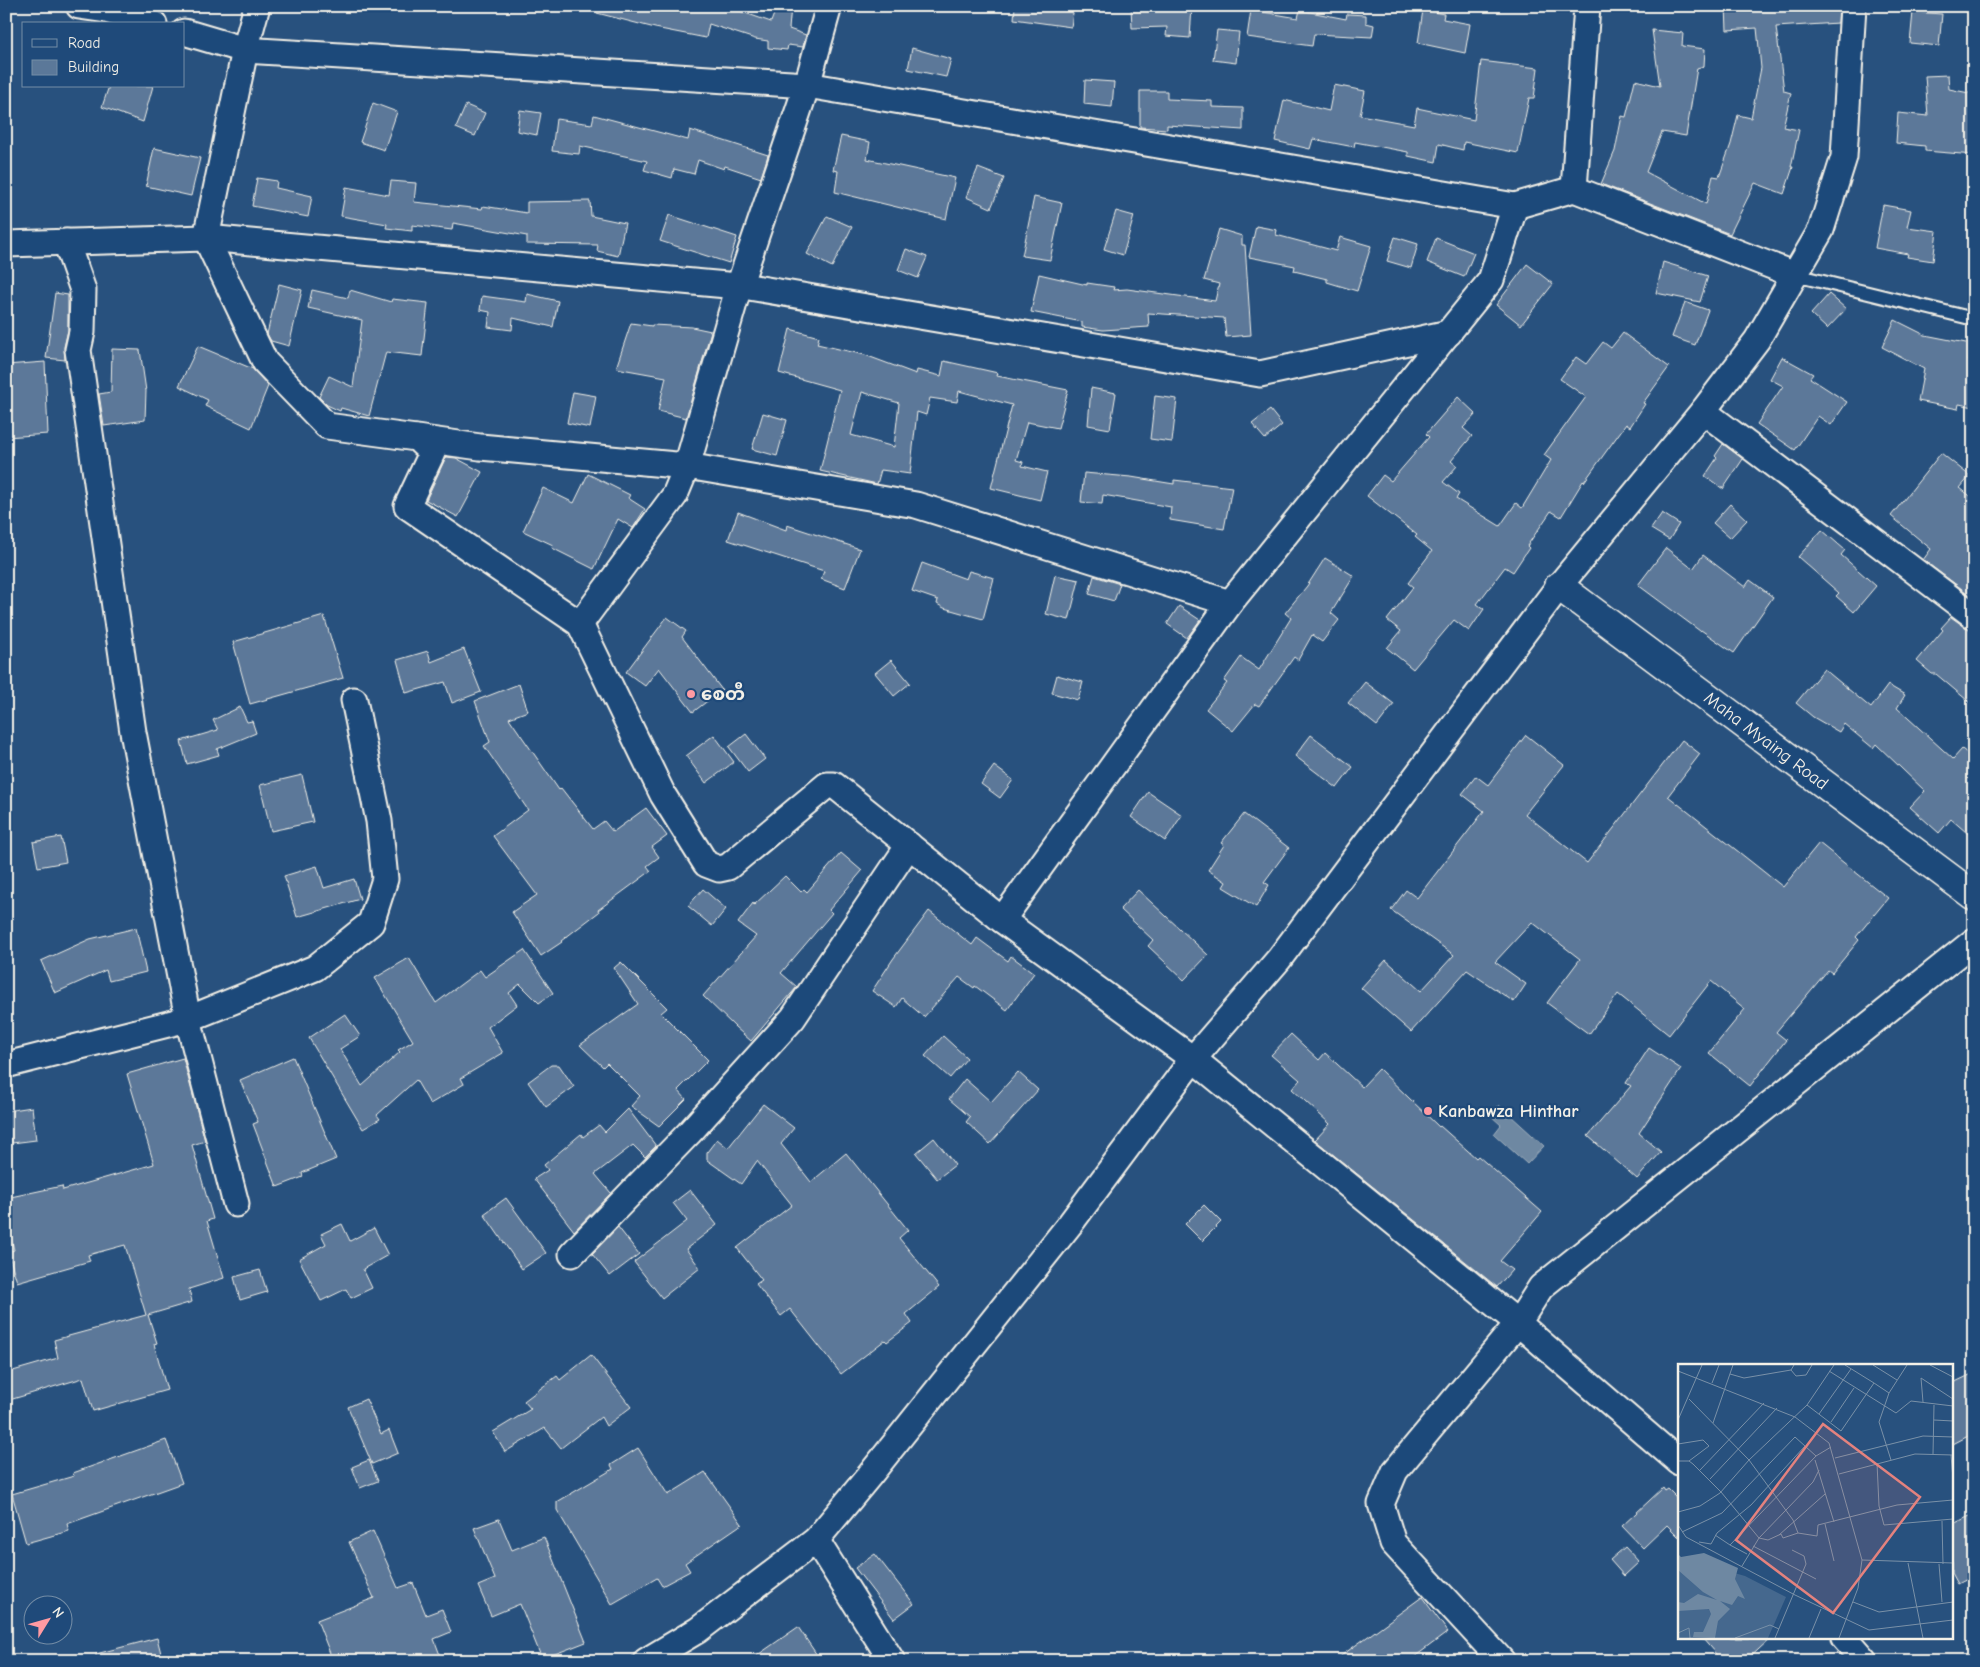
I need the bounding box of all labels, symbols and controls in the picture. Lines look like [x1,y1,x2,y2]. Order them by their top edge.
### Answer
legend [22,22,185,88]
text: Road [68,34,100,52]
text: Building [68,58,119,76]
place label: စေတီ [701,682,745,705]
marker: စေတီ [685,688,697,700]
street label: Maha Myaing Road [1700,688,1832,794]
place label: Kanbawza Hinthar [1438,1101,1579,1122]
marker: Kanbawza Hinthar [1422,1105,1434,1117]
inset map [1678,1364,1952,1640]
north arrow [22,1594,72,1644]
text: N [48,1604,68,1621]

